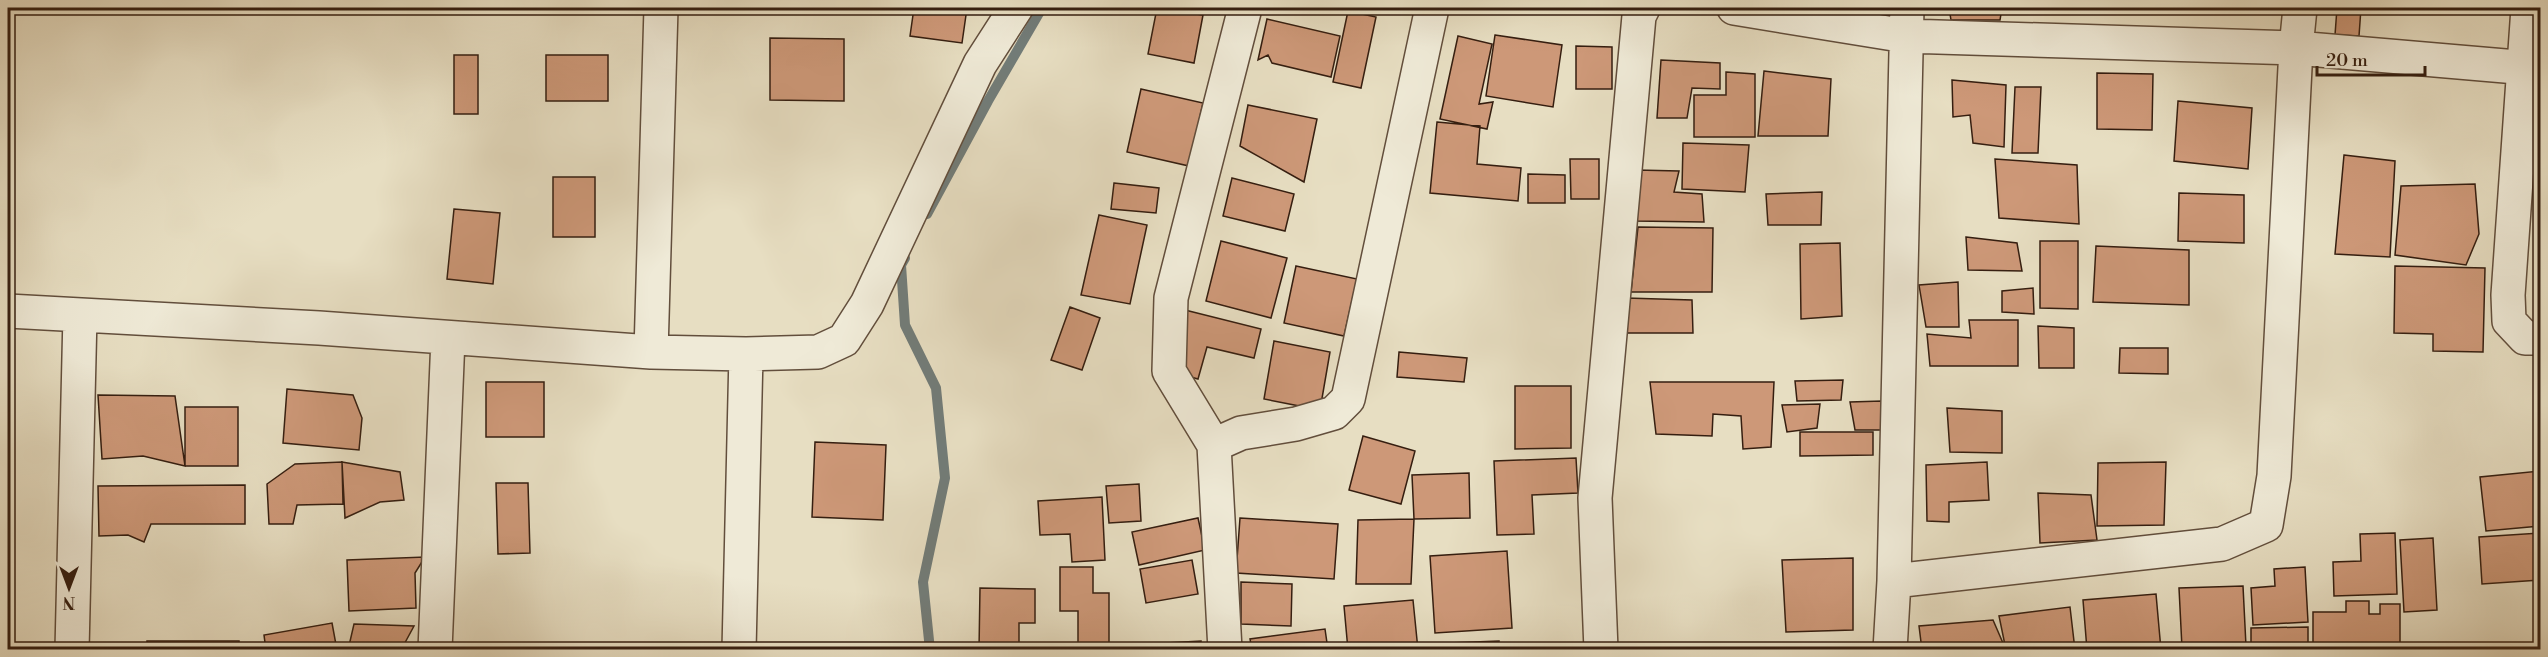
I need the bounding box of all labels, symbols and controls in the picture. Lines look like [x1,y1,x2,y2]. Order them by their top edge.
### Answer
scale bar [2317,39,2425,77]
text: 20 m [2326,49,2368,72]
north arrow [39,558,99,618]
text: N [62,592,75,612]

